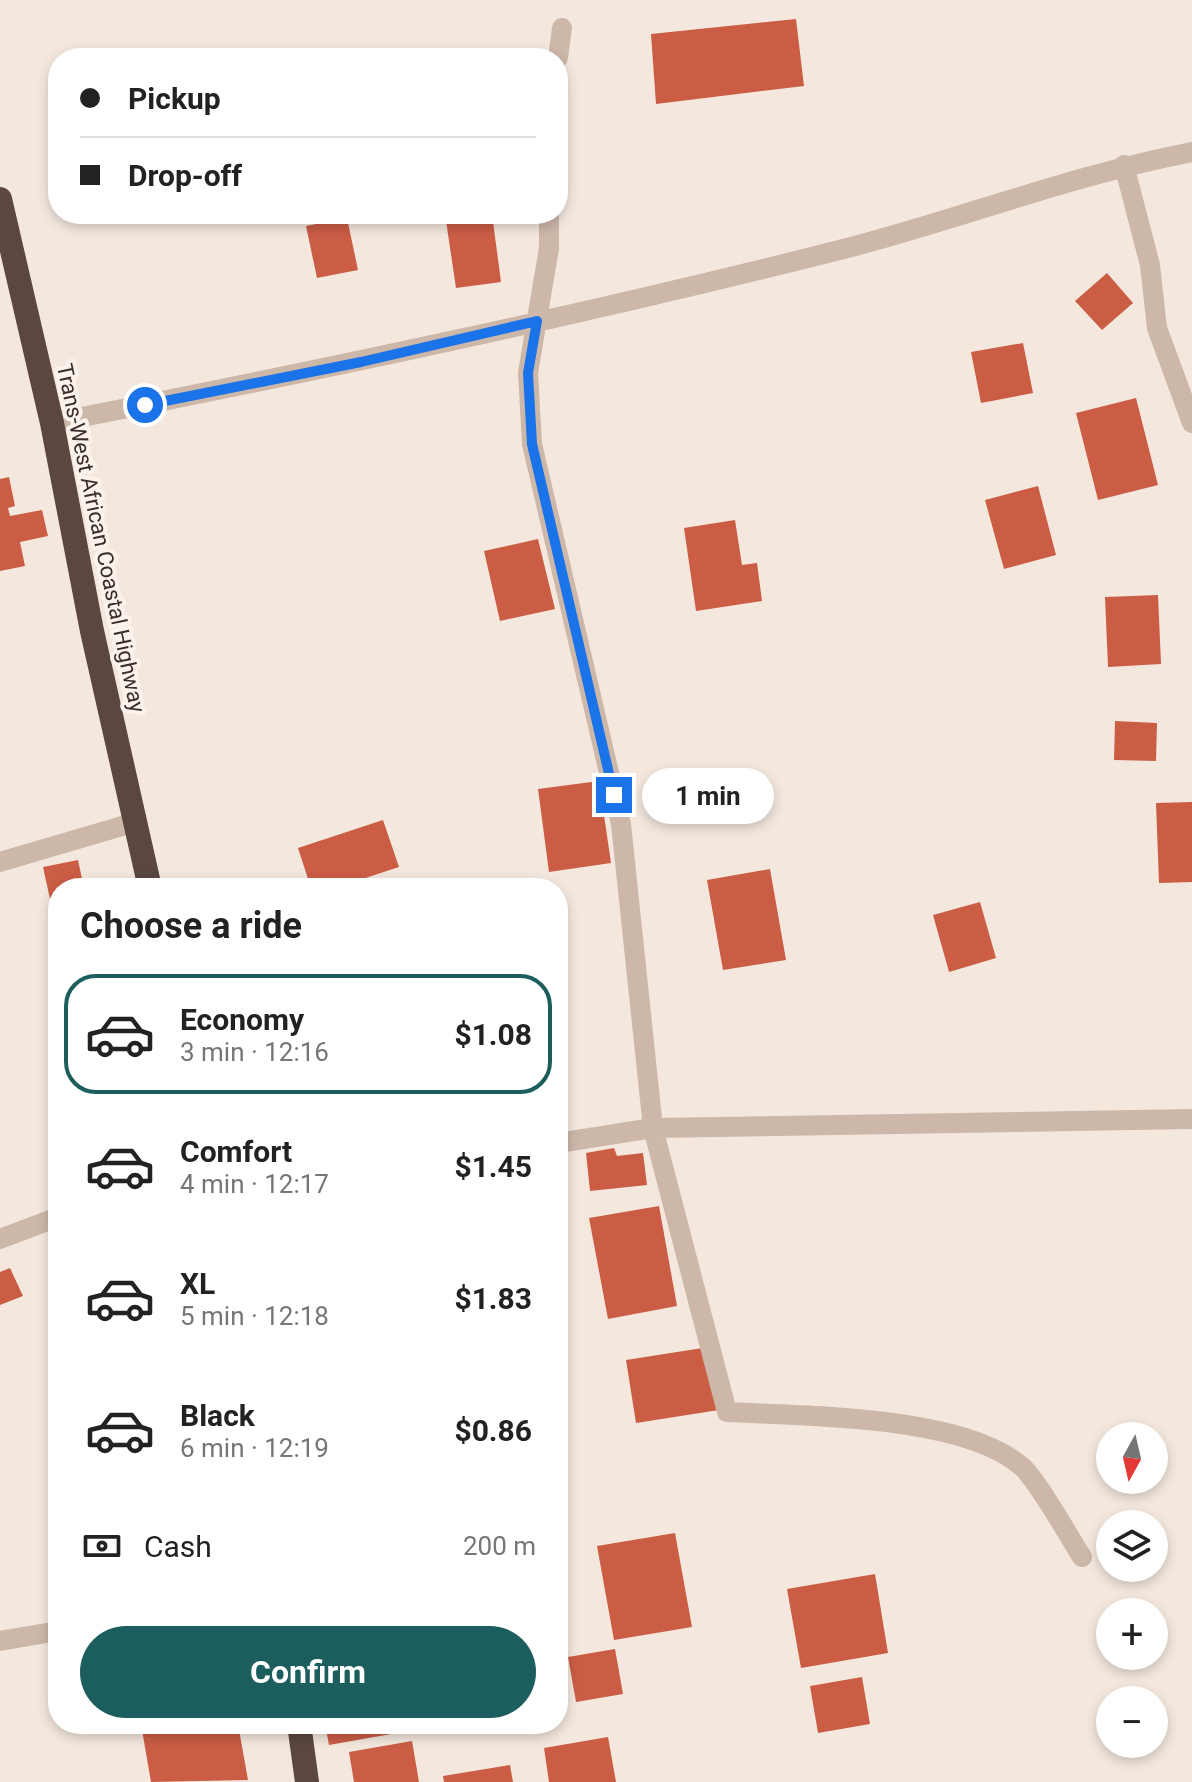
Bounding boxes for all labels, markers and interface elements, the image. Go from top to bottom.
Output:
text: Pickup [128,81,221,116]
text: Drop-off [128,158,242,193]
street label: Trans-West African Coastal Highway [52,361,150,715]
route start [127,387,163,423]
callout: 1 min [642,767,774,823]
route end [596,777,632,813]
text: 1 min [675,781,741,811]
text: Choose a ride [80,905,302,947]
icon: car [84,998,156,1070]
text: Economy [180,1002,304,1037]
text: $1.08 [454,1017,532,1052]
text: 3 min · 12:16 [180,1037,329,1067]
icon: car [84,1130,156,1202]
text: Comfort [180,1134,292,1169]
text: $1.45 [454,1149,532,1184]
text: 4 min · 12:17 [180,1169,329,1199]
icon: car [84,1262,156,1334]
text: XL [180,1266,215,1301]
text: $1.83 [454,1281,532,1316]
text: 5 min · 12:18 [180,1301,329,1331]
icon: car [84,1394,156,1466]
text: Black [180,1398,255,1433]
text: $0.86 [454,1413,532,1448]
north arrow [1096,1422,1168,1494]
map controls [1096,1422,1168,1758]
text: 6 min · 12:19 [180,1433,329,1463]
button: layers [1096,1510,1168,1582]
icon: cash [80,1524,124,1568]
text: Cash [144,1529,212,1564]
text: 200 m [463,1531,536,1561]
button: + [1096,1598,1168,1670]
button: Confirm [80,1626,536,1718]
button: − [1096,1686,1168,1758]

